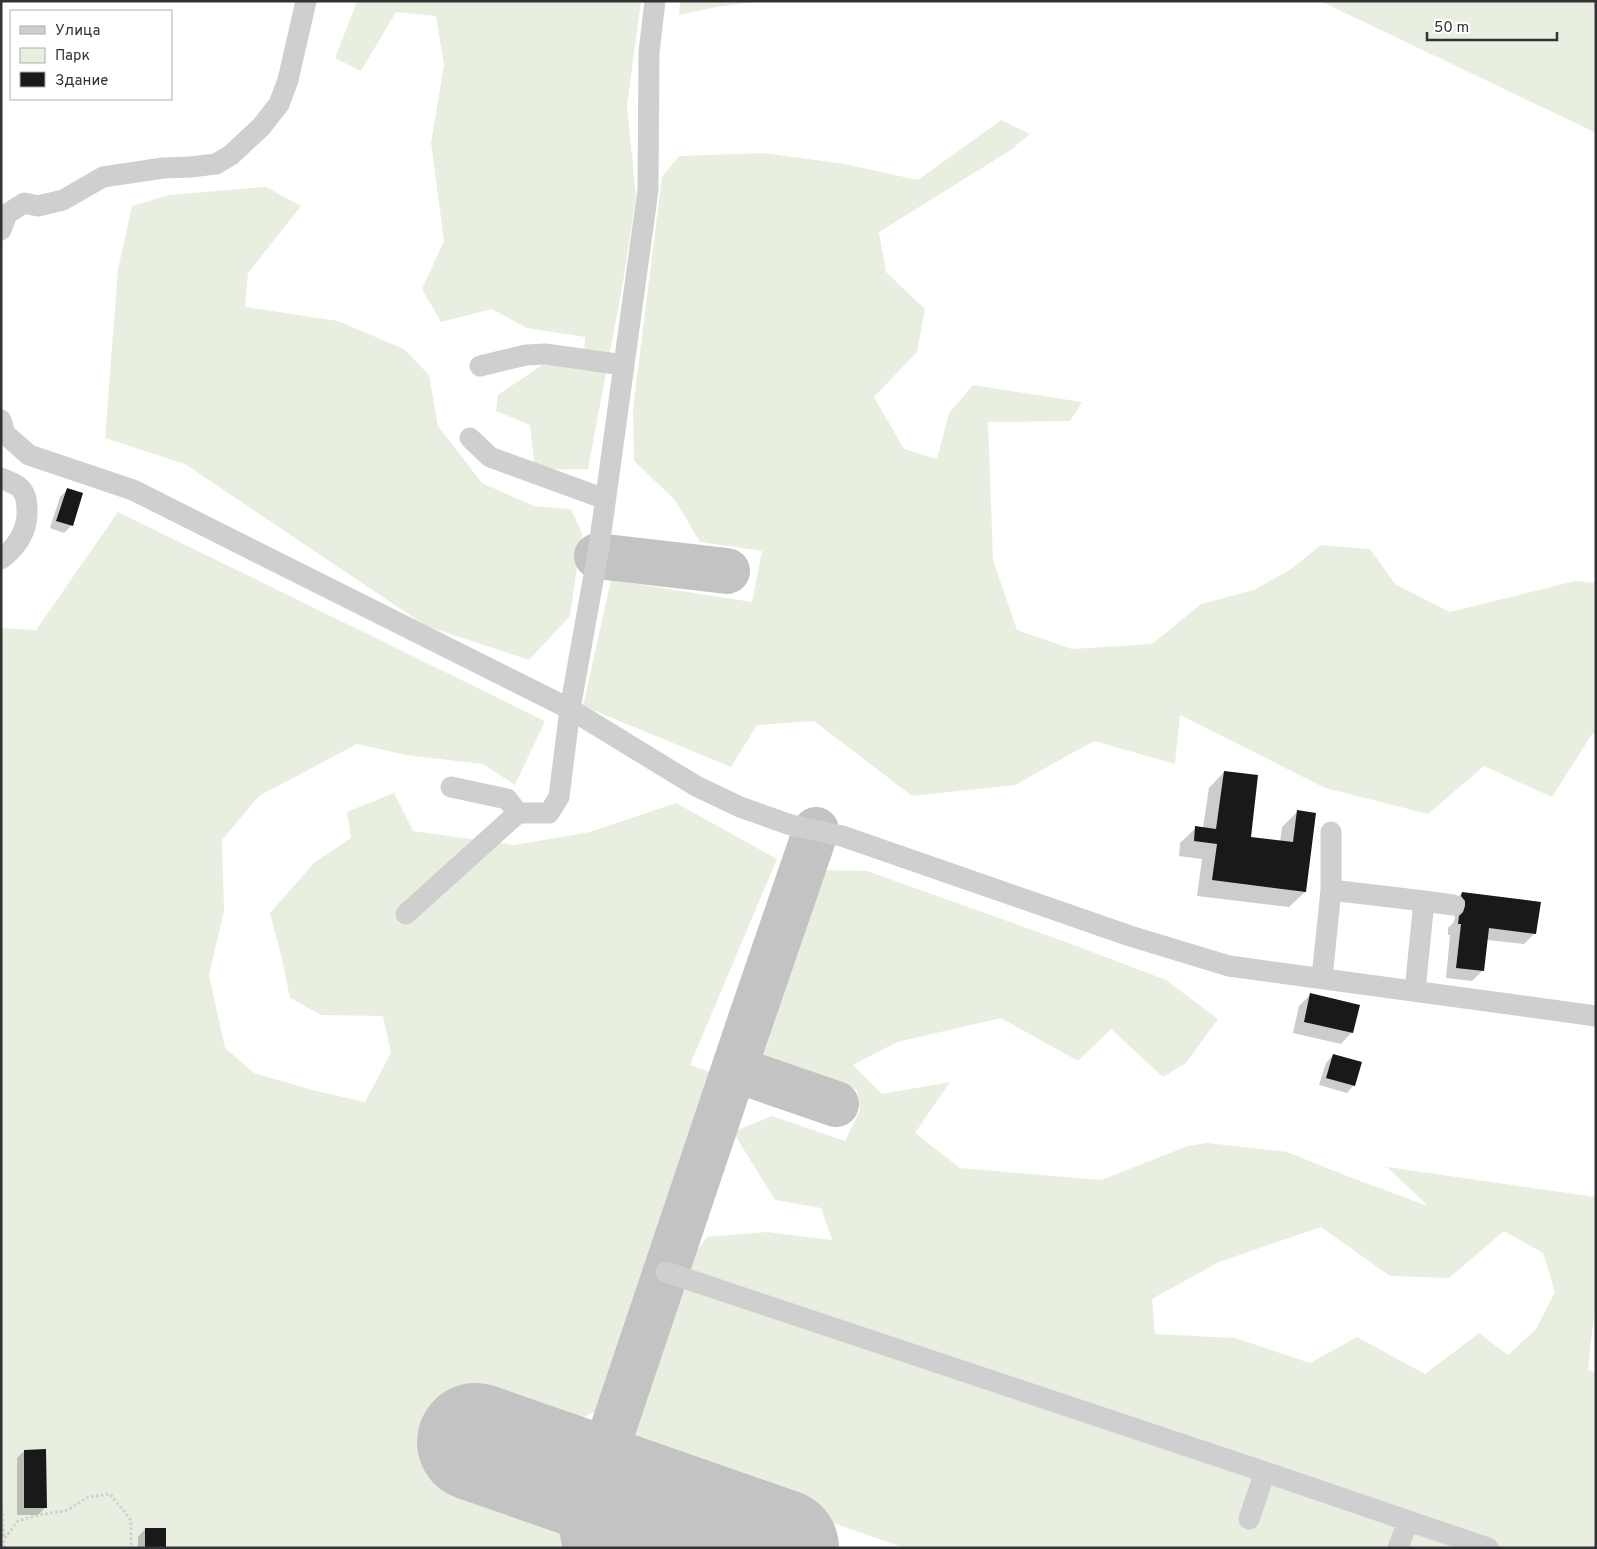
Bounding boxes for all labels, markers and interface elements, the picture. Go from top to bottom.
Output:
legend [10,10,172,100]
scale bar [1427,10,1557,42]
text: 50 m [1434,19,1469,38]
text: Улица [55,22,100,41]
text: Парк [55,47,90,66]
text: Здание [55,72,108,91]

